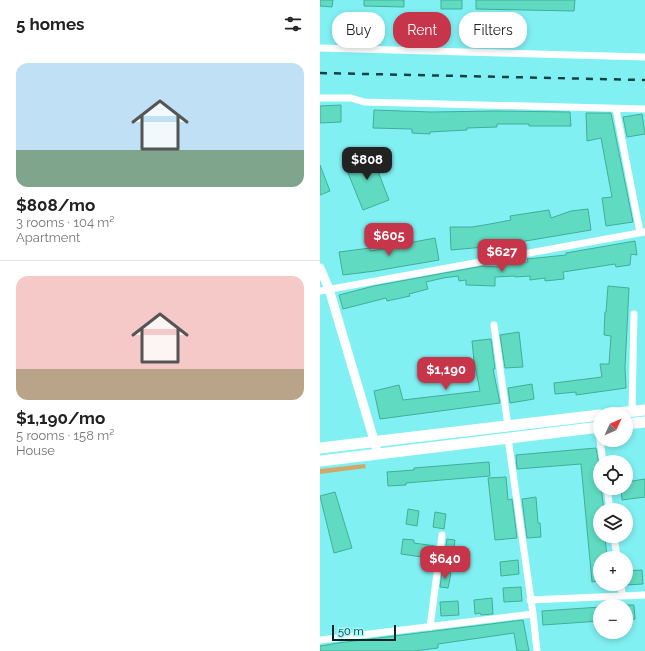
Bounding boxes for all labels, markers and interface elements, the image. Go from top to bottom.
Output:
chip: Buy [332,12,385,48]
chip: Rent [393,12,451,48]
chip: Filters [459,12,527,48]
icon: filters [282,13,304,35]
text: 5 homes [16,14,84,34]
icon: home [124,89,196,161]
pin: $808 [343,147,391,181]
text: $808 [351,152,383,167]
text: $808/mo [16,195,95,215]
text: 3 rooms · 104 m² [16,215,114,230]
pin: $605 [365,223,413,257]
text: $605 [373,228,405,243]
text: Apartment [16,230,80,245]
pin: $627 [478,239,526,273]
text: $627 [487,244,517,259]
icon: home [124,302,196,374]
pin: $1,190 [413,357,479,391]
text: $1,190 [426,362,466,377]
north arrow [593,407,633,447]
map controls [593,407,633,639]
text: $1,190/mo [16,408,105,428]
text: 5 rooms · 158 m² [16,428,114,443]
text: House [16,443,55,458]
button: locate [593,455,633,495]
button: layers [593,503,633,543]
pin: $640 [421,546,469,580]
text: $640 [429,551,461,566]
button: + [593,551,633,591]
button: − [593,599,633,639]
scale bar [332,623,396,642]
text: 50 m [338,625,364,638]

